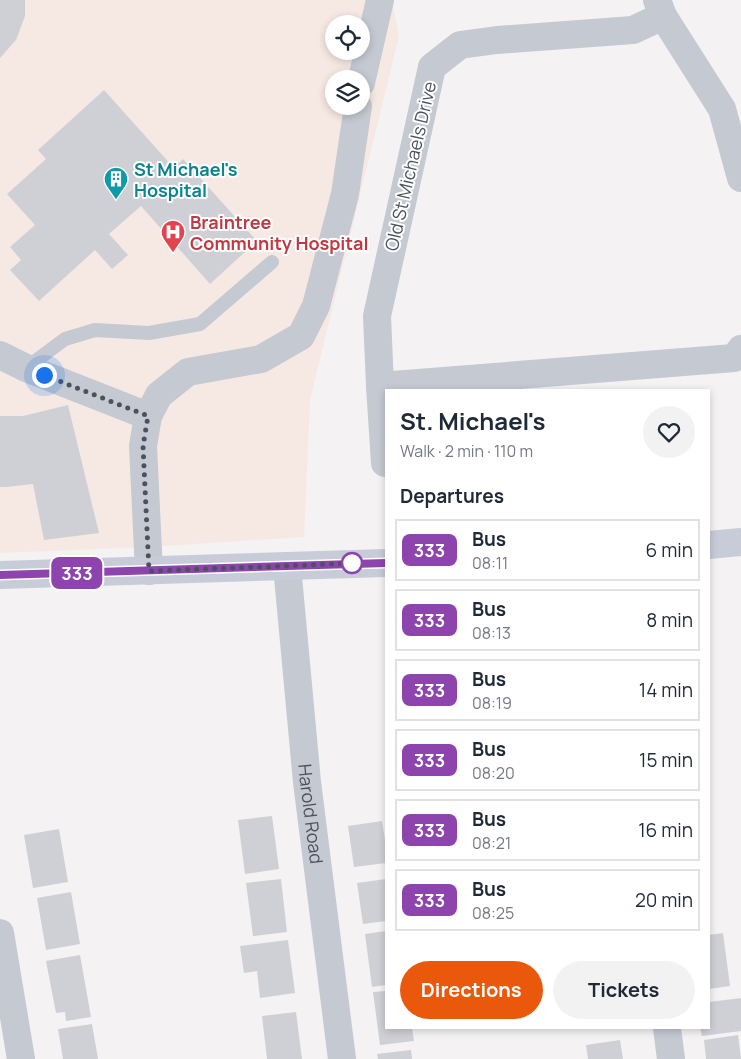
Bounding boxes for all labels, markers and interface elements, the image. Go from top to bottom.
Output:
map controls [325,15,370,115]
button: locate [325,15,370,60]
button: layers [325,70,370,115]
street label: Old St Michaels Drive [379,79,441,253]
place label: St Michael's Hospital [134,157,238,202]
building icon: St Michael's Hospital [103,166,129,200]
place label: Braintree Community Hospital [190,210,369,255]
hospital icon: Braintree Community Hospital [160,219,186,253]
your location [32,363,57,388]
text: St. Michael's [400,404,545,437]
button: heart [643,406,695,458]
text: Walk · 2 min · 110 m [400,440,533,462]
text: Departures [400,483,504,509]
text: Bus [472,526,506,552]
text: 6 min [646,537,693,563]
text: 333 [414,538,445,562]
unlabelled marker [341,552,363,574]
text: 08:11 [472,552,508,574]
line badge: 333 [48,557,106,589]
text: 333 [61,561,93,585]
text: Bus [472,596,506,622]
text: 8 min [646,607,693,633]
text: 333 [414,608,445,632]
text: 08:13 [472,622,511,644]
text: Bus [472,666,506,692]
text: 14 min [639,677,693,703]
text: 333 [414,678,445,702]
text: 08:19 [472,692,512,714]
text: Bus [472,736,506,762]
text: 15 min [639,747,693,773]
text: 333 [414,748,445,772]
text: 08:20 [472,762,515,784]
street label: Harold Road [293,763,329,865]
text: Bus [472,806,506,832]
text: 16 min [638,817,693,843]
text: 333 [414,818,445,842]
text: 08:21 [472,832,511,854]
text: Bus [472,876,506,902]
text: 20 min [635,887,693,913]
text: 333 [414,888,445,912]
text: 08:25 [472,902,514,924]
button: Directions [400,961,543,1019]
button: Tickets [553,961,695,1019]

